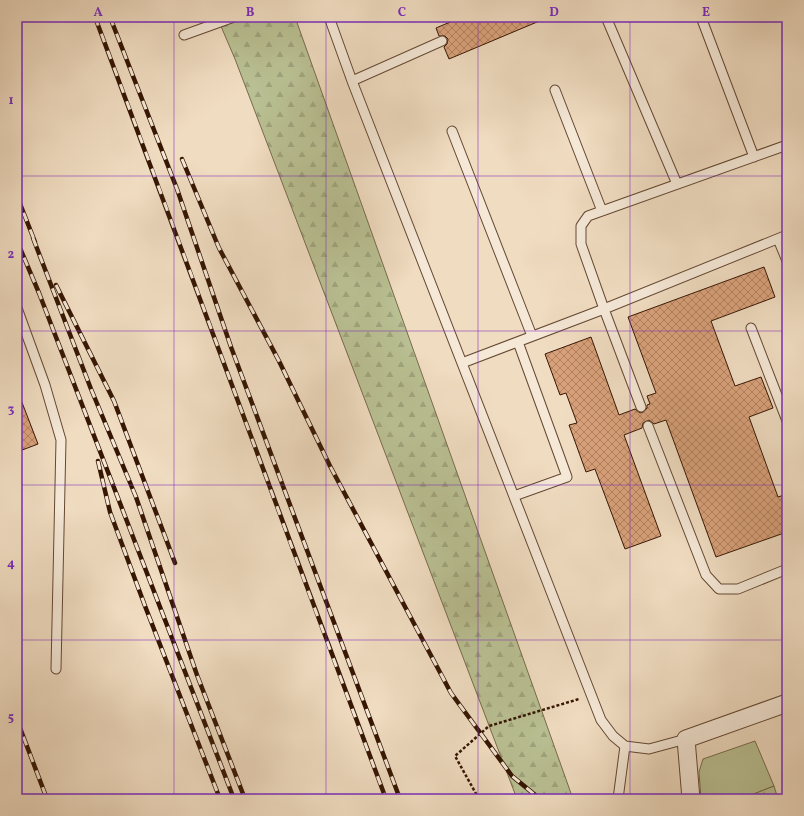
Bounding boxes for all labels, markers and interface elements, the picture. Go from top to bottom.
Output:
text: A [93,4,103,22]
text: B [246,4,255,22]
text: C [398,4,406,22]
text: D [549,4,559,22]
text: E [702,4,710,22]
text: 1 [8,92,14,110]
text: 2 [8,246,15,264]
text: 3 [8,401,15,419]
text: 4 [7,555,15,573]
text: 5 [8,709,14,727]

